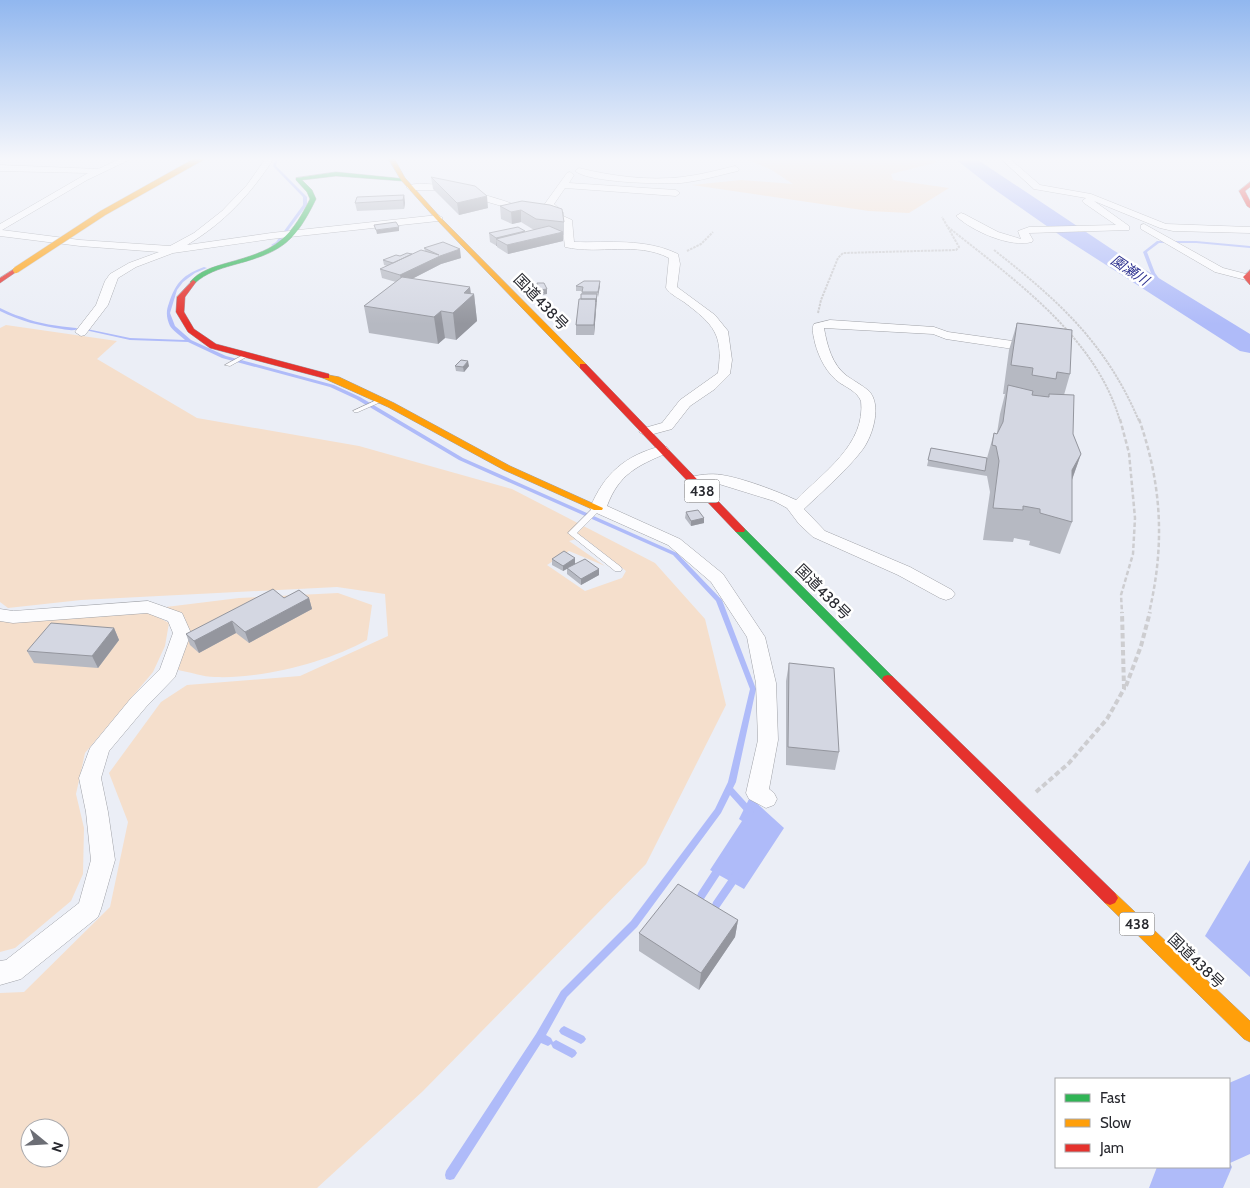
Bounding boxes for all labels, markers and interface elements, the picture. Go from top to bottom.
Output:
water label: 園瀬川 [1108,251,1154,290]
street label: 国道438号 [510,270,572,334]
road number: 438 [684,480,720,502]
street label: 国道438号 [792,561,854,623]
road number: 438 [1120,912,1154,936]
street label: 国道438号 [1164,930,1228,992]
legend [1055,1078,1230,1168]
text: Fast [1100,1089,1125,1107]
text: Slow [1100,1114,1131,1132]
north arrow [20,1118,70,1168]
text: Jam [1099,1139,1124,1157]
text: N [47,1140,67,1155]

